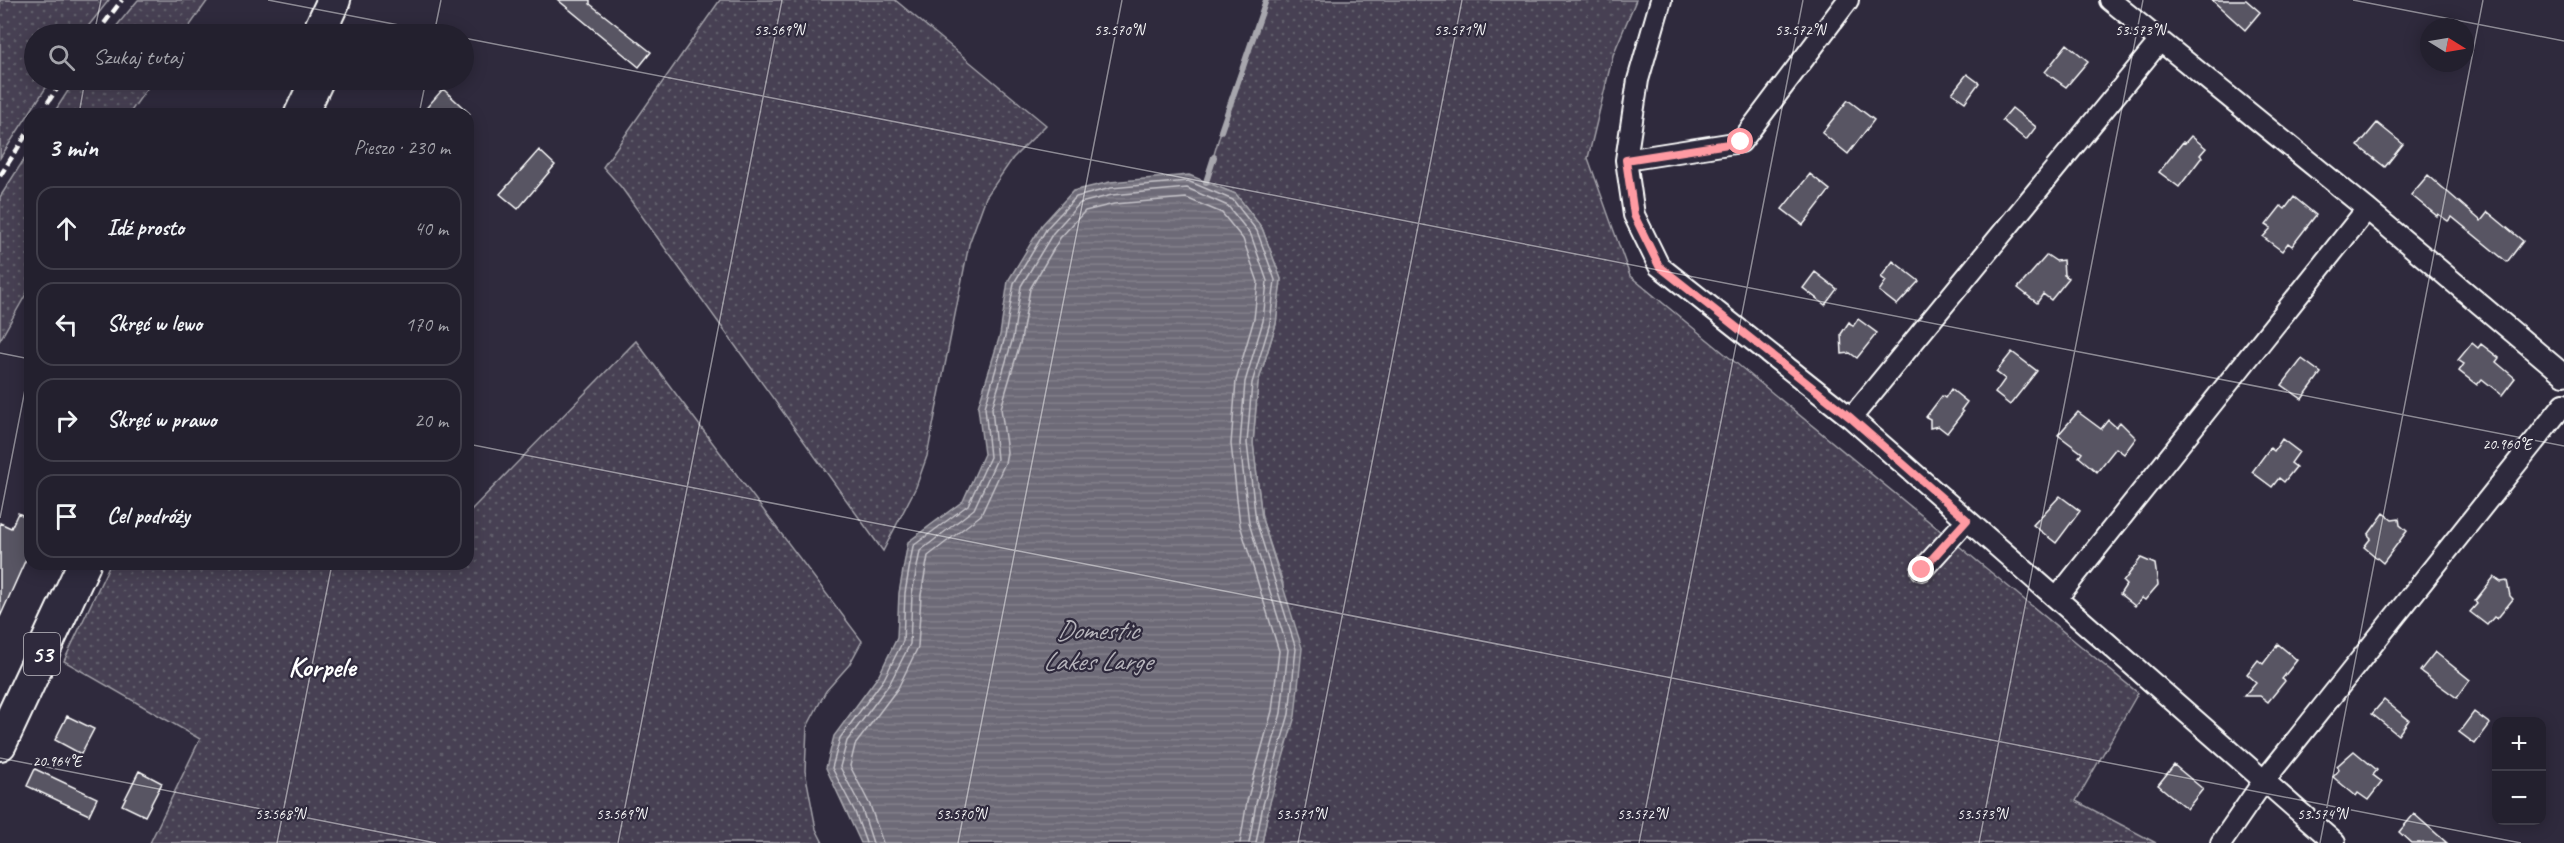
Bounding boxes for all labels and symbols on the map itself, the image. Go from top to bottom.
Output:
north arrow [2420,18,2474,72]
text: 53.569°N [754,21,807,40]
text: 53.570°N [1094,21,1147,40]
text: 53.571°N [1434,21,1487,40]
text: 53.572°N [1775,21,1828,40]
text: 53.573°N [2115,21,2168,40]
route start [1727,128,1753,154]
text: 20.960°E [2483,435,2534,454]
route end [1908,556,1934,582]
water label: Domestic Lakes Large [1043,613,1155,678]
road number: 53 [24,633,60,675]
district label: Korpele [288,649,358,684]
text: 20.964°E [33,752,84,771]
text: 53.568°N [255,805,308,824]
text: 53.569°N [596,805,649,824]
text: 53.570°N [936,805,989,824]
text: 53.571°N [1276,805,1329,824]
text: 53.572°N [1617,805,1670,824]
text: 53.573°N [1957,805,2010,824]
text: 53.574°N [2297,805,2350,824]

